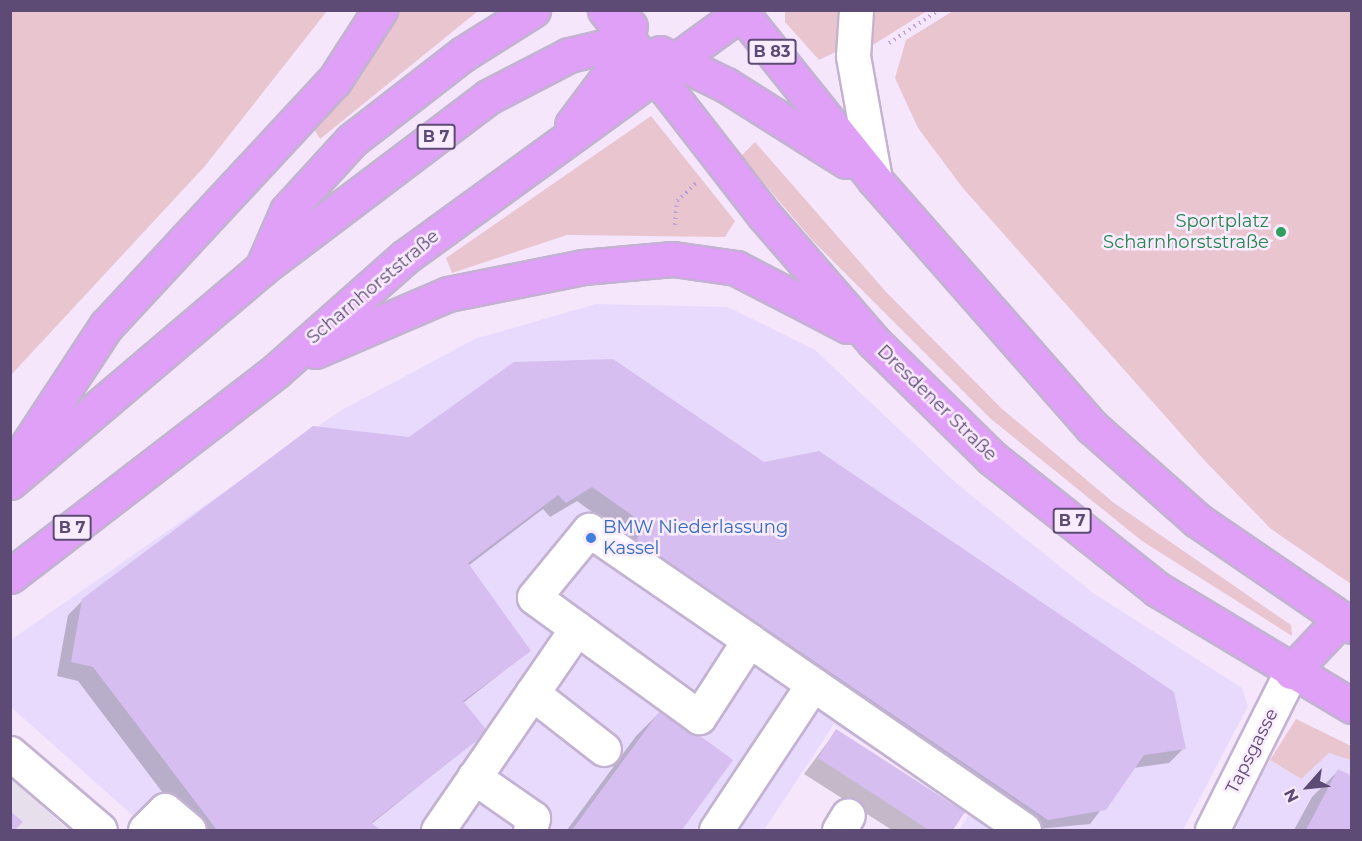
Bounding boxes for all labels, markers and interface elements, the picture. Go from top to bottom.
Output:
road number: B 83 [746,39,798,65]
road number: B 7 [416,124,456,150]
place label: Sportplatz Scharnhorststraße [1103,211,1269,254]
street label: Scharnhorststraße [303,225,443,349]
marker: Sportplatz Scharnhorststraße [1274,225,1288,239]
street label: Dresdener Straße [873,340,1001,466]
road number: B 7 [1052,508,1092,534]
road number: B 7 [52,515,92,541]
place label: BMW Niederlassung Kassel [603,517,788,560]
marker: BMW Niederlassung Kassel [584,531,598,545]
street label: Tapsgasse [1221,705,1283,797]
north arrow [1278,757,1338,817]
text: N [1280,785,1303,805]

